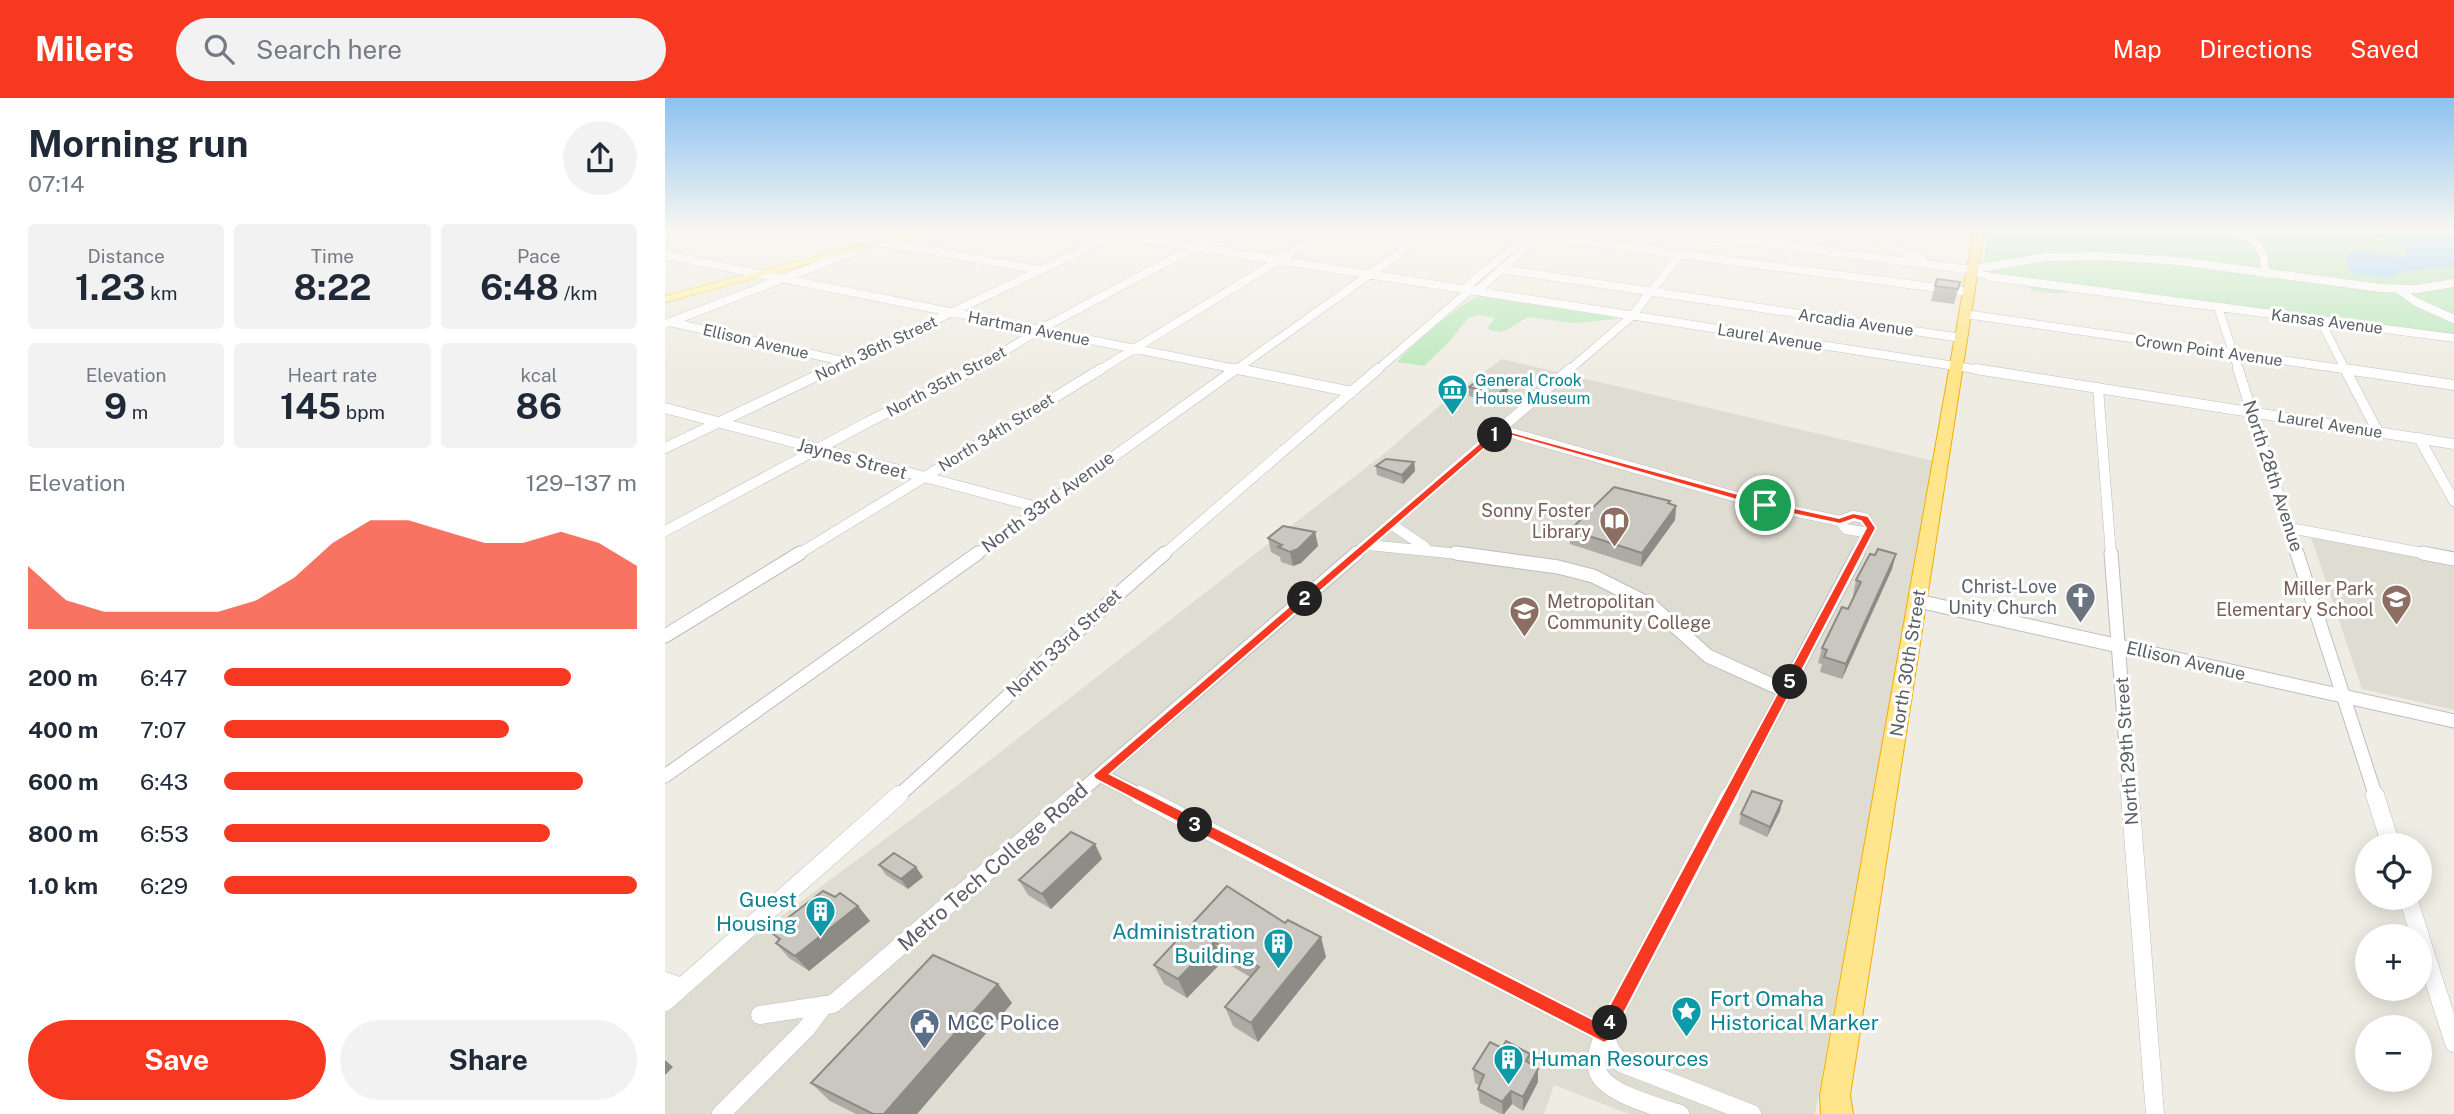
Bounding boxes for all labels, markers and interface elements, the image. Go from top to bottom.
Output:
search box [176,18,666,81]
text: Milers [35,30,134,68]
icon: search [200,30,238,68]
text: Search here [256,34,402,65]
text: Map [2113,35,2162,63]
text: Directions [2200,35,2312,63]
text: Saved [2350,35,2419,63]
text: Morning run [28,121,249,166]
button: share [563,121,637,195]
text: 07:14 [28,170,84,197]
text: Distance [88,245,165,267]
text: Time [311,245,354,267]
text: Pace [517,245,561,267]
text: 1.23 [75,267,146,308]
text: 8:22 [293,267,372,308]
text: 6:48 [480,267,559,308]
text: km [146,282,177,304]
text: /km [559,282,597,304]
street label: Arcadia Avenue [1797,305,1915,340]
street label: Kansas Avenue [2270,305,2384,338]
street label: Hartman Avenue [966,307,1092,350]
street label: North 36th Street [812,312,940,385]
street label: Ellison Avenue [701,320,811,363]
street label: Laurel Avenue [1716,320,1824,355]
street label: Crown Point Avenue [2134,331,2284,370]
street label: North 35th Street [883,342,1009,421]
text: Elevation [86,364,166,386]
text: Heart rate [288,364,377,386]
text: kcal [520,364,557,386]
place label: General Crook House Museum [1475,371,1590,408]
museum icon: General Crook House Museum [1435,372,1469,416]
text: 9 [104,386,127,427]
text: 145 [280,386,341,427]
text: 86 [516,386,562,427]
street label: North 34th Street [935,389,1058,476]
street label: North 28th Avenue [2239,397,2308,554]
text: m [127,401,148,423]
text: bpm [341,401,385,423]
street label: Laurel Avenue [2276,407,2384,442]
pin: 1 [1477,418,1513,452]
text: 1 [1490,423,1499,445]
street label: Jaynes Street [795,434,909,483]
street label: North 33rd Avenue [977,447,1118,557]
text: Elevation [28,469,126,496]
text: 129–137 m [526,469,637,496]
pin [1735,475,1795,535]
icon: arrive [1746,486,1784,524]
place label: Sonny Foster Library [1481,500,1591,542]
library icon: Sonny Foster Library [1597,504,1631,548]
place label: Christ-Love Unity Church [1948,576,2057,618]
place label: Miller Park Elementary School [2216,578,2374,620]
church icon: Christ-Love Unity Church [2063,580,2097,624]
pin: 2 [1287,582,1323,616]
school or university icon: Miller Park Elementary School [2380,582,2414,626]
street label: North 33rd Street [1002,584,1125,701]
text: 2 [1298,587,1311,609]
street label: North 30th Street [1886,588,1930,738]
place label: Metropolitan Community College [1547,591,1711,633]
school or university icon: Metropolitan Community College [1507,595,1541,639]
street label: Ellison Avenue [2124,637,2248,684]
text: 200 m [28,664,98,691]
text: 6:47 [140,664,188,691]
pin: 5 [1773,664,1807,700]
text: 5 [1783,670,1796,692]
street label: North 29th Street [2111,676,2142,826]
text: 400 m [28,716,98,743]
text: 7:07 [140,716,186,743]
text: 600 m [28,768,98,795]
text: 6:43 [140,768,188,795]
street label: Metro Tech College Road [893,777,1093,956]
pin: 3 [1177,808,1213,842]
text: 3 [1188,813,1201,835]
text: 800 m [28,820,99,847]
text: 6:53 [140,820,189,847]
map controls [2355,833,2432,1092]
button: locate [2355,833,2432,910]
text: 1.0 km [28,872,98,899]
text: 6:29 [140,872,188,899]
place label: Guest Housing [716,887,797,936]
building icon: Guest Housing [803,895,837,939]
place label: Administration Building [1112,919,1255,968]
button: + [2355,924,2432,1001]
building icon: Administration Building [1261,927,1295,971]
place label: Fort Omaha Historical Marker [1710,986,1879,1035]
place icon: Fort Omaha Historical Marker [1670,994,1704,1038]
public building icon: MCC Police [907,1006,941,1050]
pin: 4 [1593,1006,1627,1040]
place label: MCC Police [947,1010,1059,1035]
text: 4 [1603,1011,1616,1033]
button: − [2355,1015,2432,1092]
button: Save [28,1020,326,1100]
button: Share [340,1020,637,1100]
building icon: Human Resources [1491,1042,1525,1086]
place label: Human Resources [1531,1046,1709,1071]

